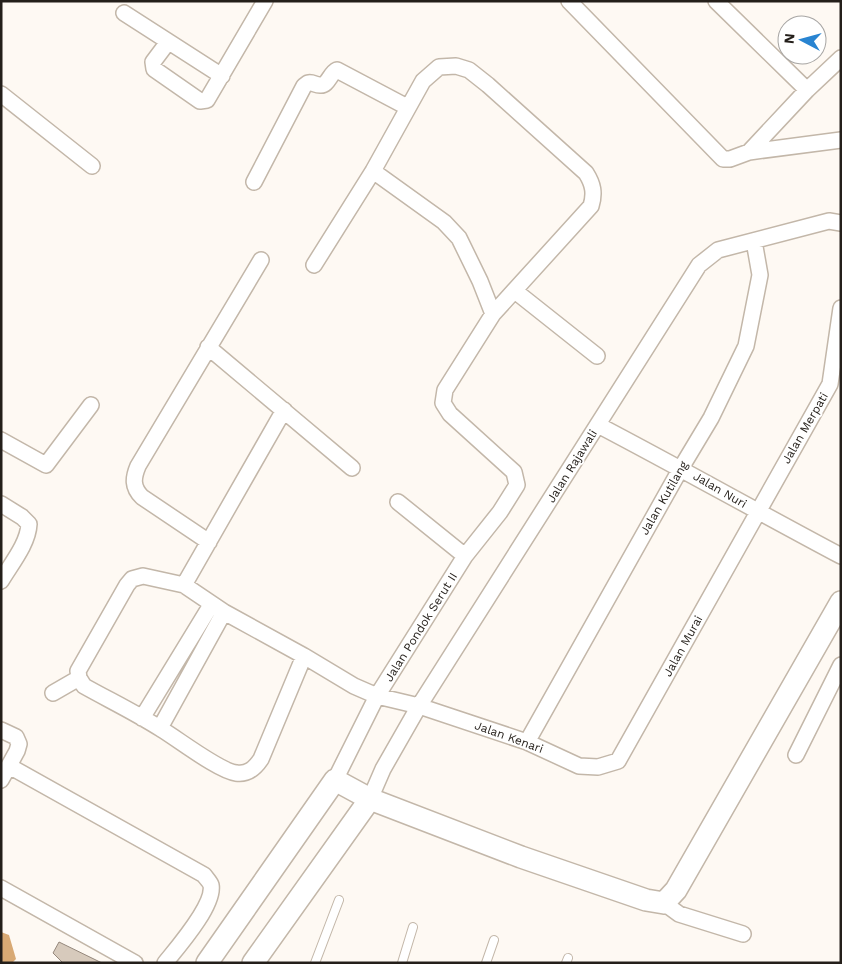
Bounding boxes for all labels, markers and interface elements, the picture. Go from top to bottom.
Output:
north arrow [777,15,827,65]
text: N [781,33,798,45]
street label: Jalan Merpati [779,390,831,466]
street label: Jalan Rajawali [544,427,600,505]
street label: Jalan Kutilang [637,458,691,537]
street label: Jalan Nuri [691,469,749,511]
street label: Jalan Pondok Serut II [382,570,460,684]
street label: Jalan Murai [660,613,706,679]
street label: Jalan Kenari [473,718,545,756]

